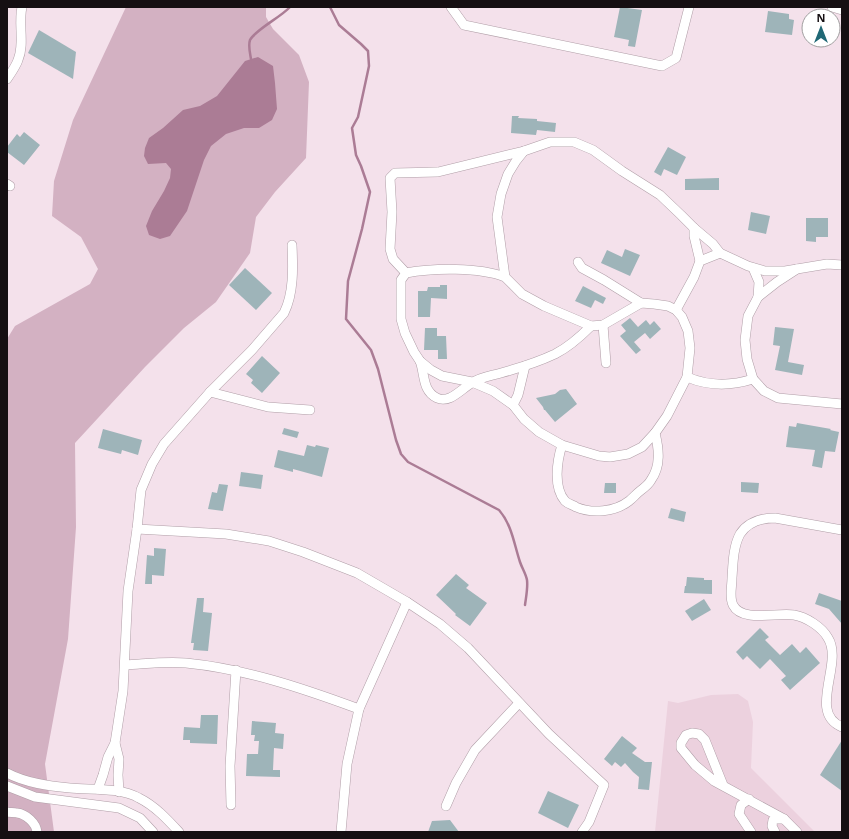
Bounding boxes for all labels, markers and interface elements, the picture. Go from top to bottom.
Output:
north arrow [801,8,841,48]
text: N [817,10,825,25]

